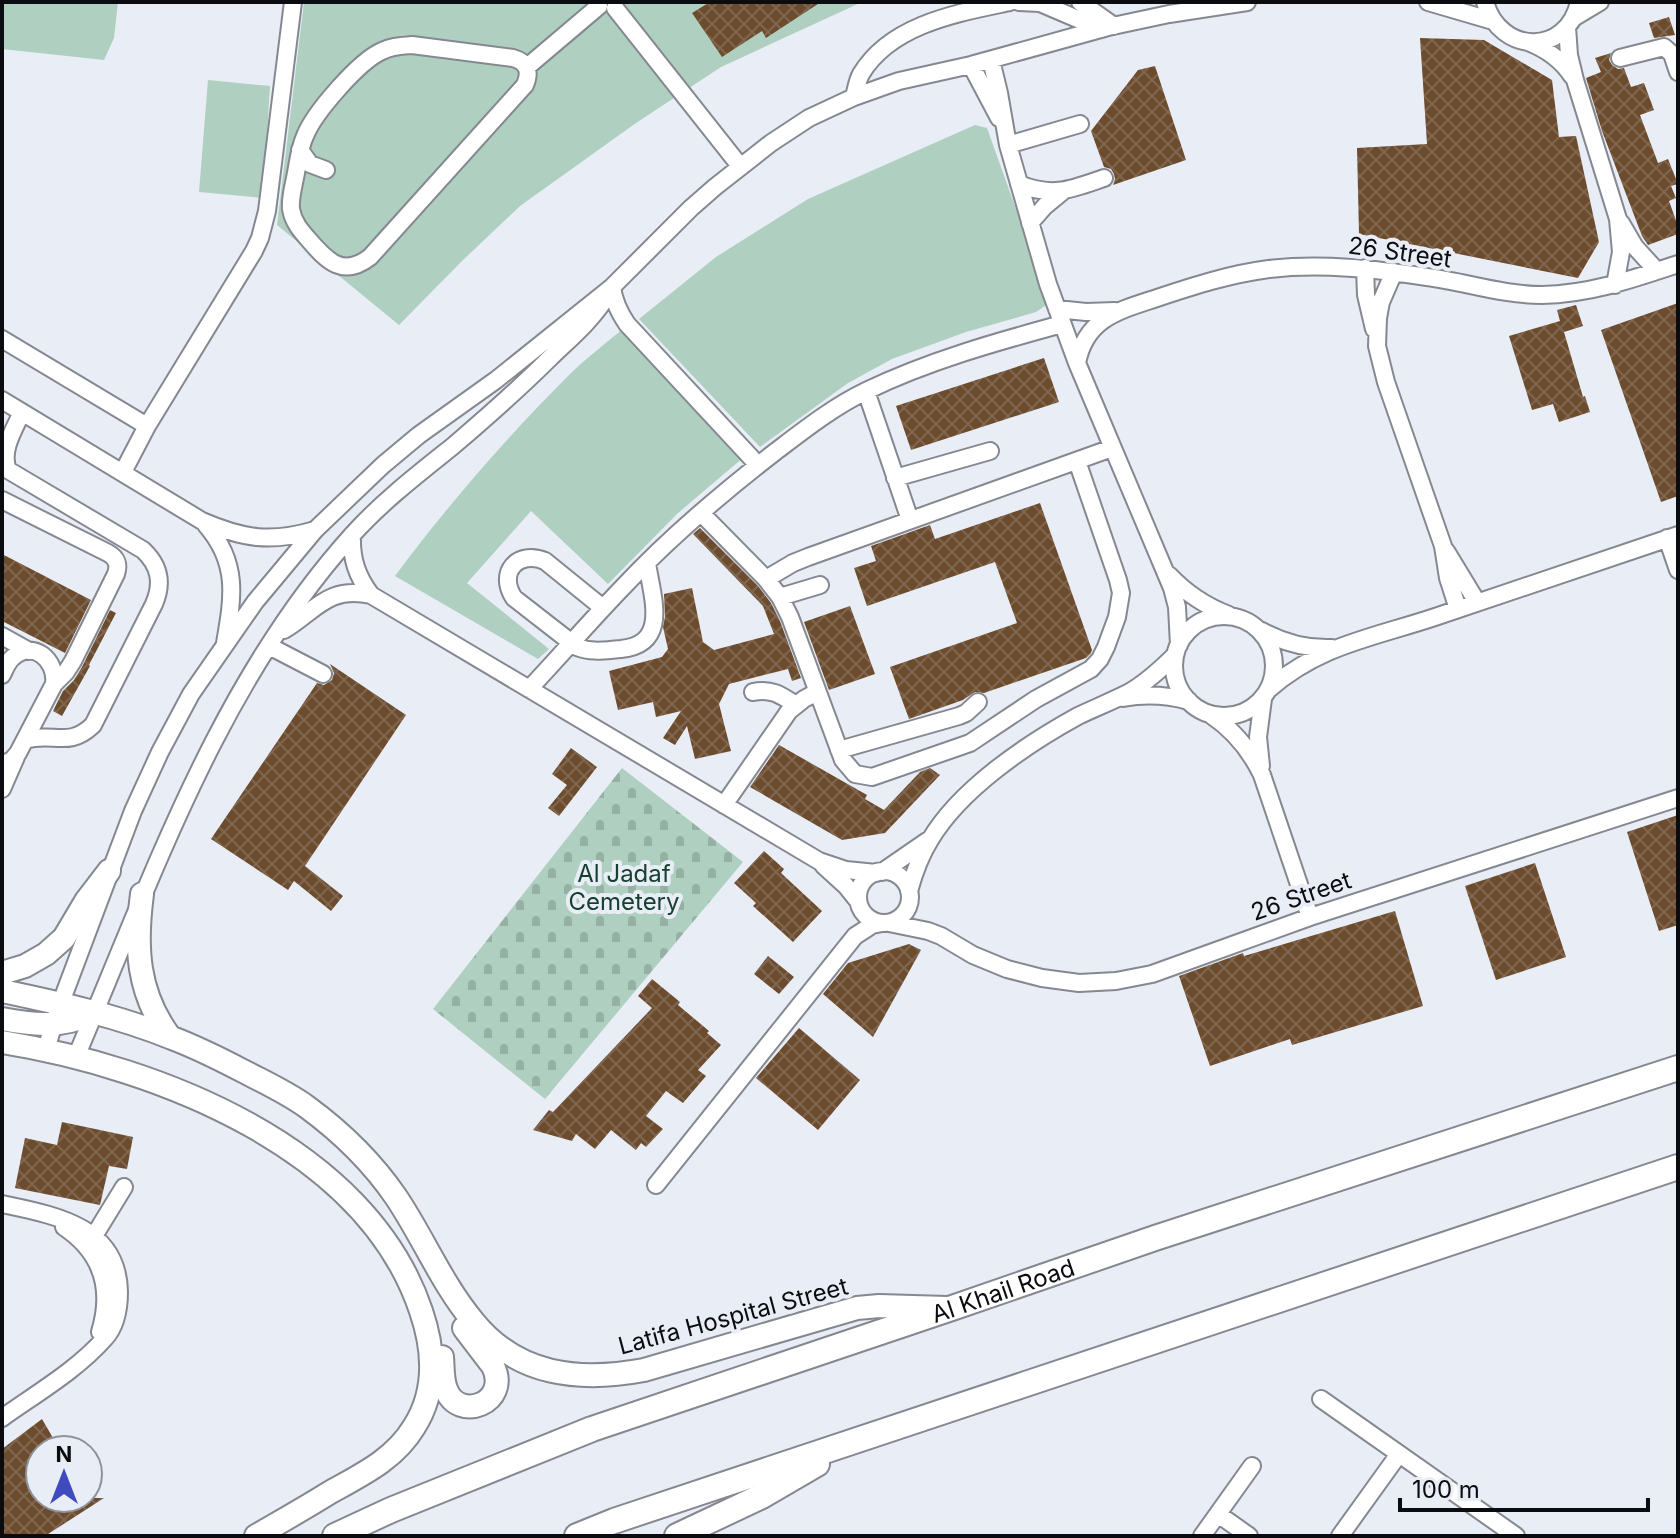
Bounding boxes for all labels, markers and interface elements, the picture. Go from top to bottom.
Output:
street label: 26 Street [1346,230,1454,274]
park label: Al Jadaf Cemetery [568,859,680,916]
street label: 26 Street [1247,865,1355,927]
street label: Al Khail Road [928,1252,1078,1328]
street label: Latifa Hospital Street [615,1271,851,1361]
north arrow [24,1434,104,1514]
text: N [56,1441,72,1467]
scale bar [1400,1462,1648,1512]
text: 100 m [1412,1475,1480,1504]

